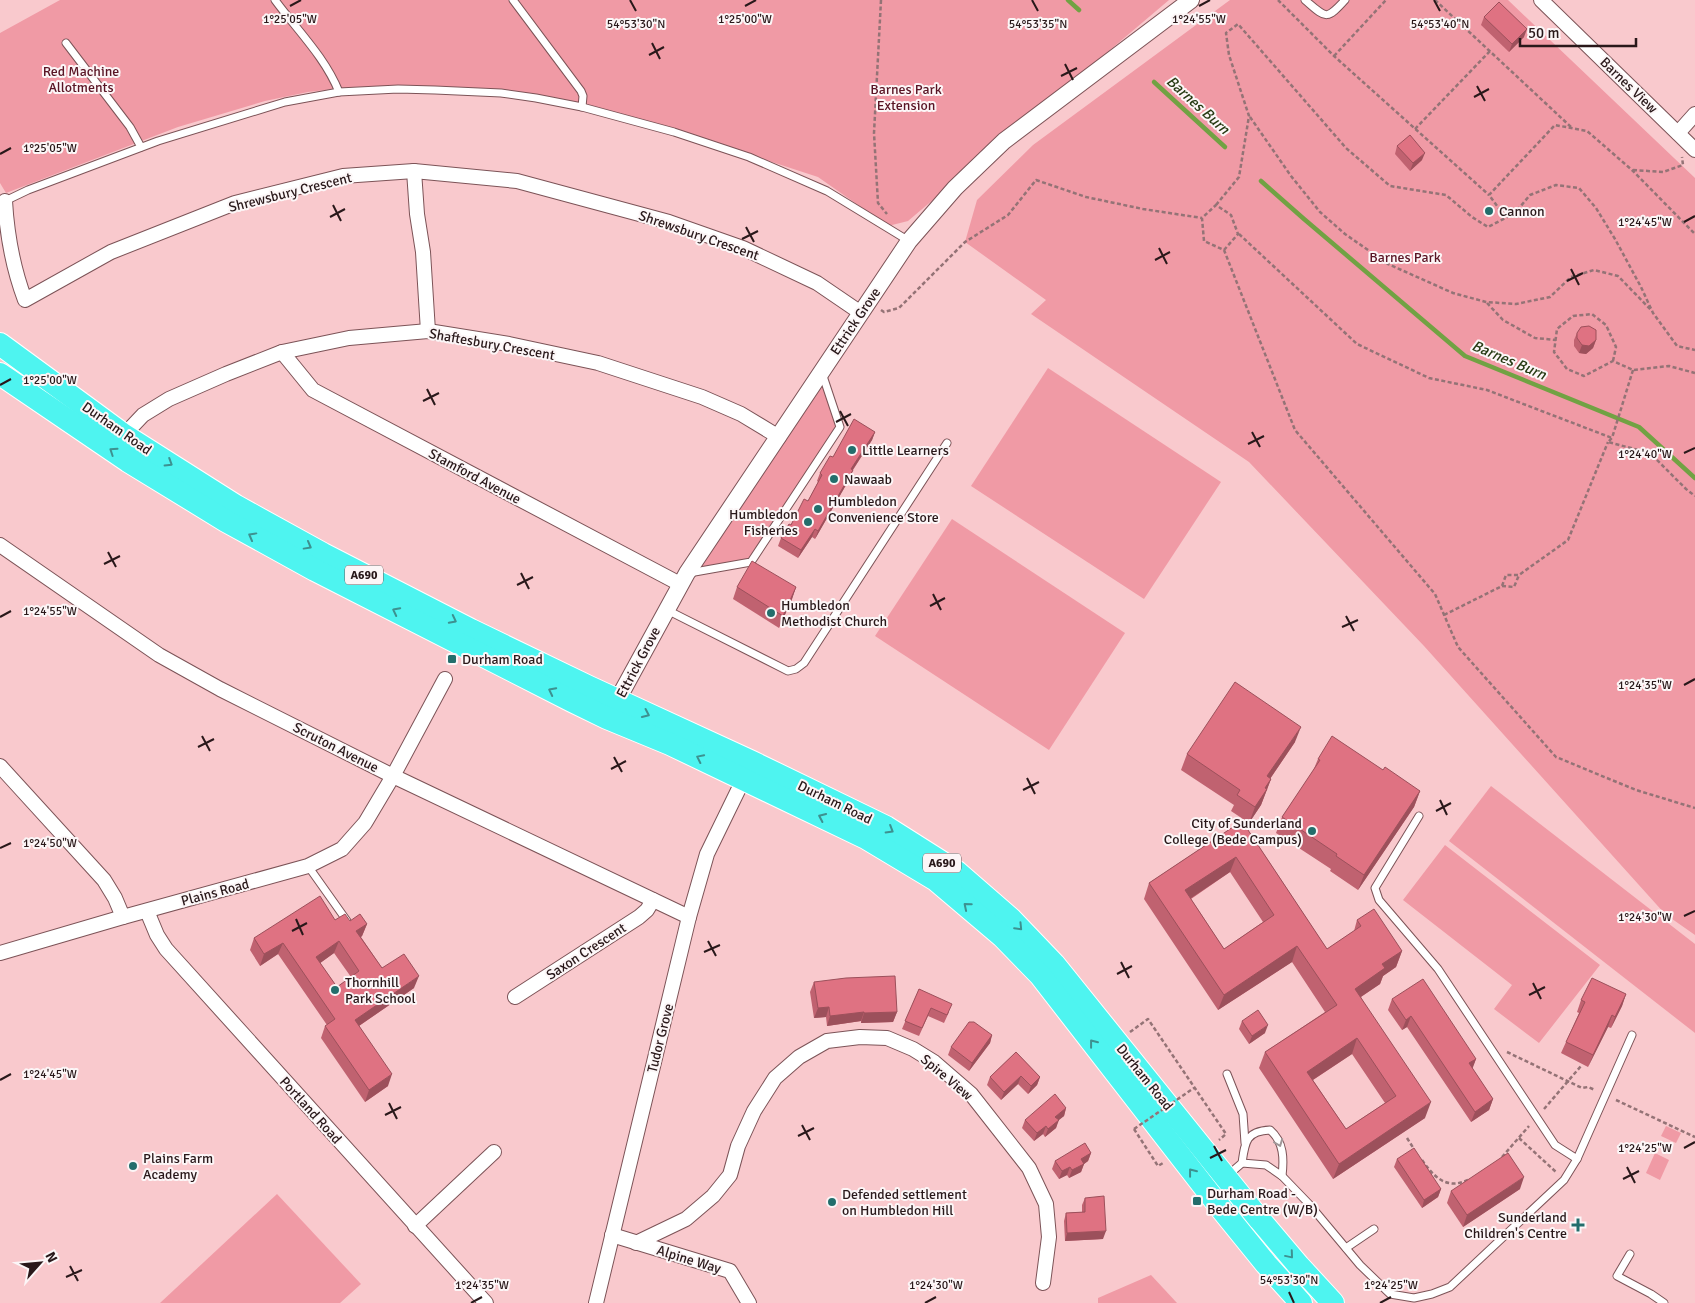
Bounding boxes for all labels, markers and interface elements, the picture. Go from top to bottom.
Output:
text: 1°25'05"W [263,12,317,27]
text: 1°25'00"W [718,12,772,27]
text: 1°24'55"W [1172,12,1226,27]
scale bar [1520,15,1636,47]
text: 54°53'30"N [607,17,665,32]
text: 54°53'35"N [1009,17,1067,32]
text: 54°53'40"N [1411,17,1469,32]
text: 50 m [1528,24,1559,42]
street label: Barnes View [1596,54,1661,117]
park label: Red Machine Allotments [43,63,119,96]
water label: Barnes Burn [1163,72,1234,139]
park label: Barnes Park Extension [870,81,942,114]
text: 1°25'05"W [23,141,77,156]
street label: Shrewsbury Crescent [227,169,353,216]
place label: Cannon [1499,203,1545,220]
marker: Cannon [1483,205,1495,217]
street label: Shrewsbury Crescent [636,207,761,264]
text: 1°24'45"W [1618,215,1672,230]
park label: Barnes Park [1369,249,1441,266]
street label: Ettrick Grove [827,284,884,358]
street label: Shaftesbury Crescent [428,325,556,364]
water label: Barnes Burn [1469,336,1550,384]
text: 1°25'00"W [23,373,77,388]
street label: Durham Road [79,398,155,459]
place label: Little Learners [862,442,949,459]
marker: Little Learners [846,444,858,456]
street label: Stamford Avenue [426,445,524,508]
text: 1°24'40"W [1618,447,1672,462]
one-way arrow [110,448,119,457]
one-way arrow [163,457,172,467]
place label: Nawaab [844,471,892,488]
marker: Nawaab [828,473,840,485]
place label: Humbledon Convenience Store [828,493,939,526]
marker: Humbledon Convenience Store [812,503,824,515]
place label: Humbledon Fisheries [729,506,798,539]
marker: Humbledon Fisheries [802,516,814,528]
one-way arrow [248,532,257,542]
one-way arrow [303,540,312,550]
road number: A690 [345,566,383,584]
place label: Humbledon Methodist Church [781,597,887,630]
text: 1°24'55"W [23,604,77,619]
one-way arrow [392,607,401,617]
marker: Humbledon Methodist Church [765,607,777,619]
one-way arrow [448,614,457,624]
street label: Ettrick Grove [613,624,664,701]
place label: Durham Road [462,651,543,668]
marker: Durham Road [446,653,458,665]
text: 1°24'35"W [1618,678,1672,693]
one-way arrow [548,687,557,697]
one-way arrow [641,708,650,718]
street label: Scruton Avenue [290,719,381,776]
one-way arrow [696,755,705,765]
street label: Durham Road [795,777,875,828]
one-way arrow [818,813,827,823]
place label: City of Sunderland College (Bede Campus) [1164,815,1302,848]
one-way arrow [884,823,893,833]
marker: City of Sunderland College (Bede Campus) [1306,825,1318,837]
text: 1°24'50"W [23,836,77,851]
road number: A690 [923,854,961,872]
street label: Plains Road [179,875,251,910]
one-way arrow [963,902,972,911]
text: 1°24'30"W [1618,910,1672,925]
street label: Saxon Crescent [543,919,629,983]
one-way arrow [1013,922,1022,931]
place label: Thornhill Park School [345,974,416,1007]
marker: Thornhill Park School [329,984,341,996]
street label: Tudor Grove [644,1002,677,1074]
one-way arrow [1089,1039,1098,1048]
street label: Durham Road [1113,1041,1177,1114]
street label: Spire View [917,1051,976,1104]
text: 1°24'45"W [23,1067,77,1082]
street label: Portland Road [276,1073,345,1147]
one-way arrow [1273,1138,1283,1147]
text: 1°24'25"W [1618,1141,1672,1156]
place label: Plains Farm Academy [143,1150,213,1183]
marker: Plains Farm Academy [127,1160,139,1172]
one-way arrow [1188,1168,1197,1177]
place label: Durham Road - Bede Centre (W/B) [1207,1185,1318,1218]
place label: Defended settlement on Humbledon Hill [842,1186,967,1219]
marker: Durham Road - Bede Centre (W/B) [1191,1195,1203,1207]
marker: Defended settlement on Humbledon Hill [826,1196,838,1208]
place label: Sunderland Children's Centre [1464,1209,1567,1242]
marker: Sunderland Children's Centre [1571,1218,1585,1232]
north arrow [15,1238,65,1288]
street label: Alpine Way [655,1242,723,1277]
text: N [41,1249,61,1266]
one-way arrow [1284,1249,1292,1258]
text: 54°53'30"N [1260,1273,1318,1288]
text: 1°24'35"W [455,1278,509,1293]
text: 1°24'30"W [909,1278,963,1293]
text: 1°24'25"W [1364,1278,1418,1293]

